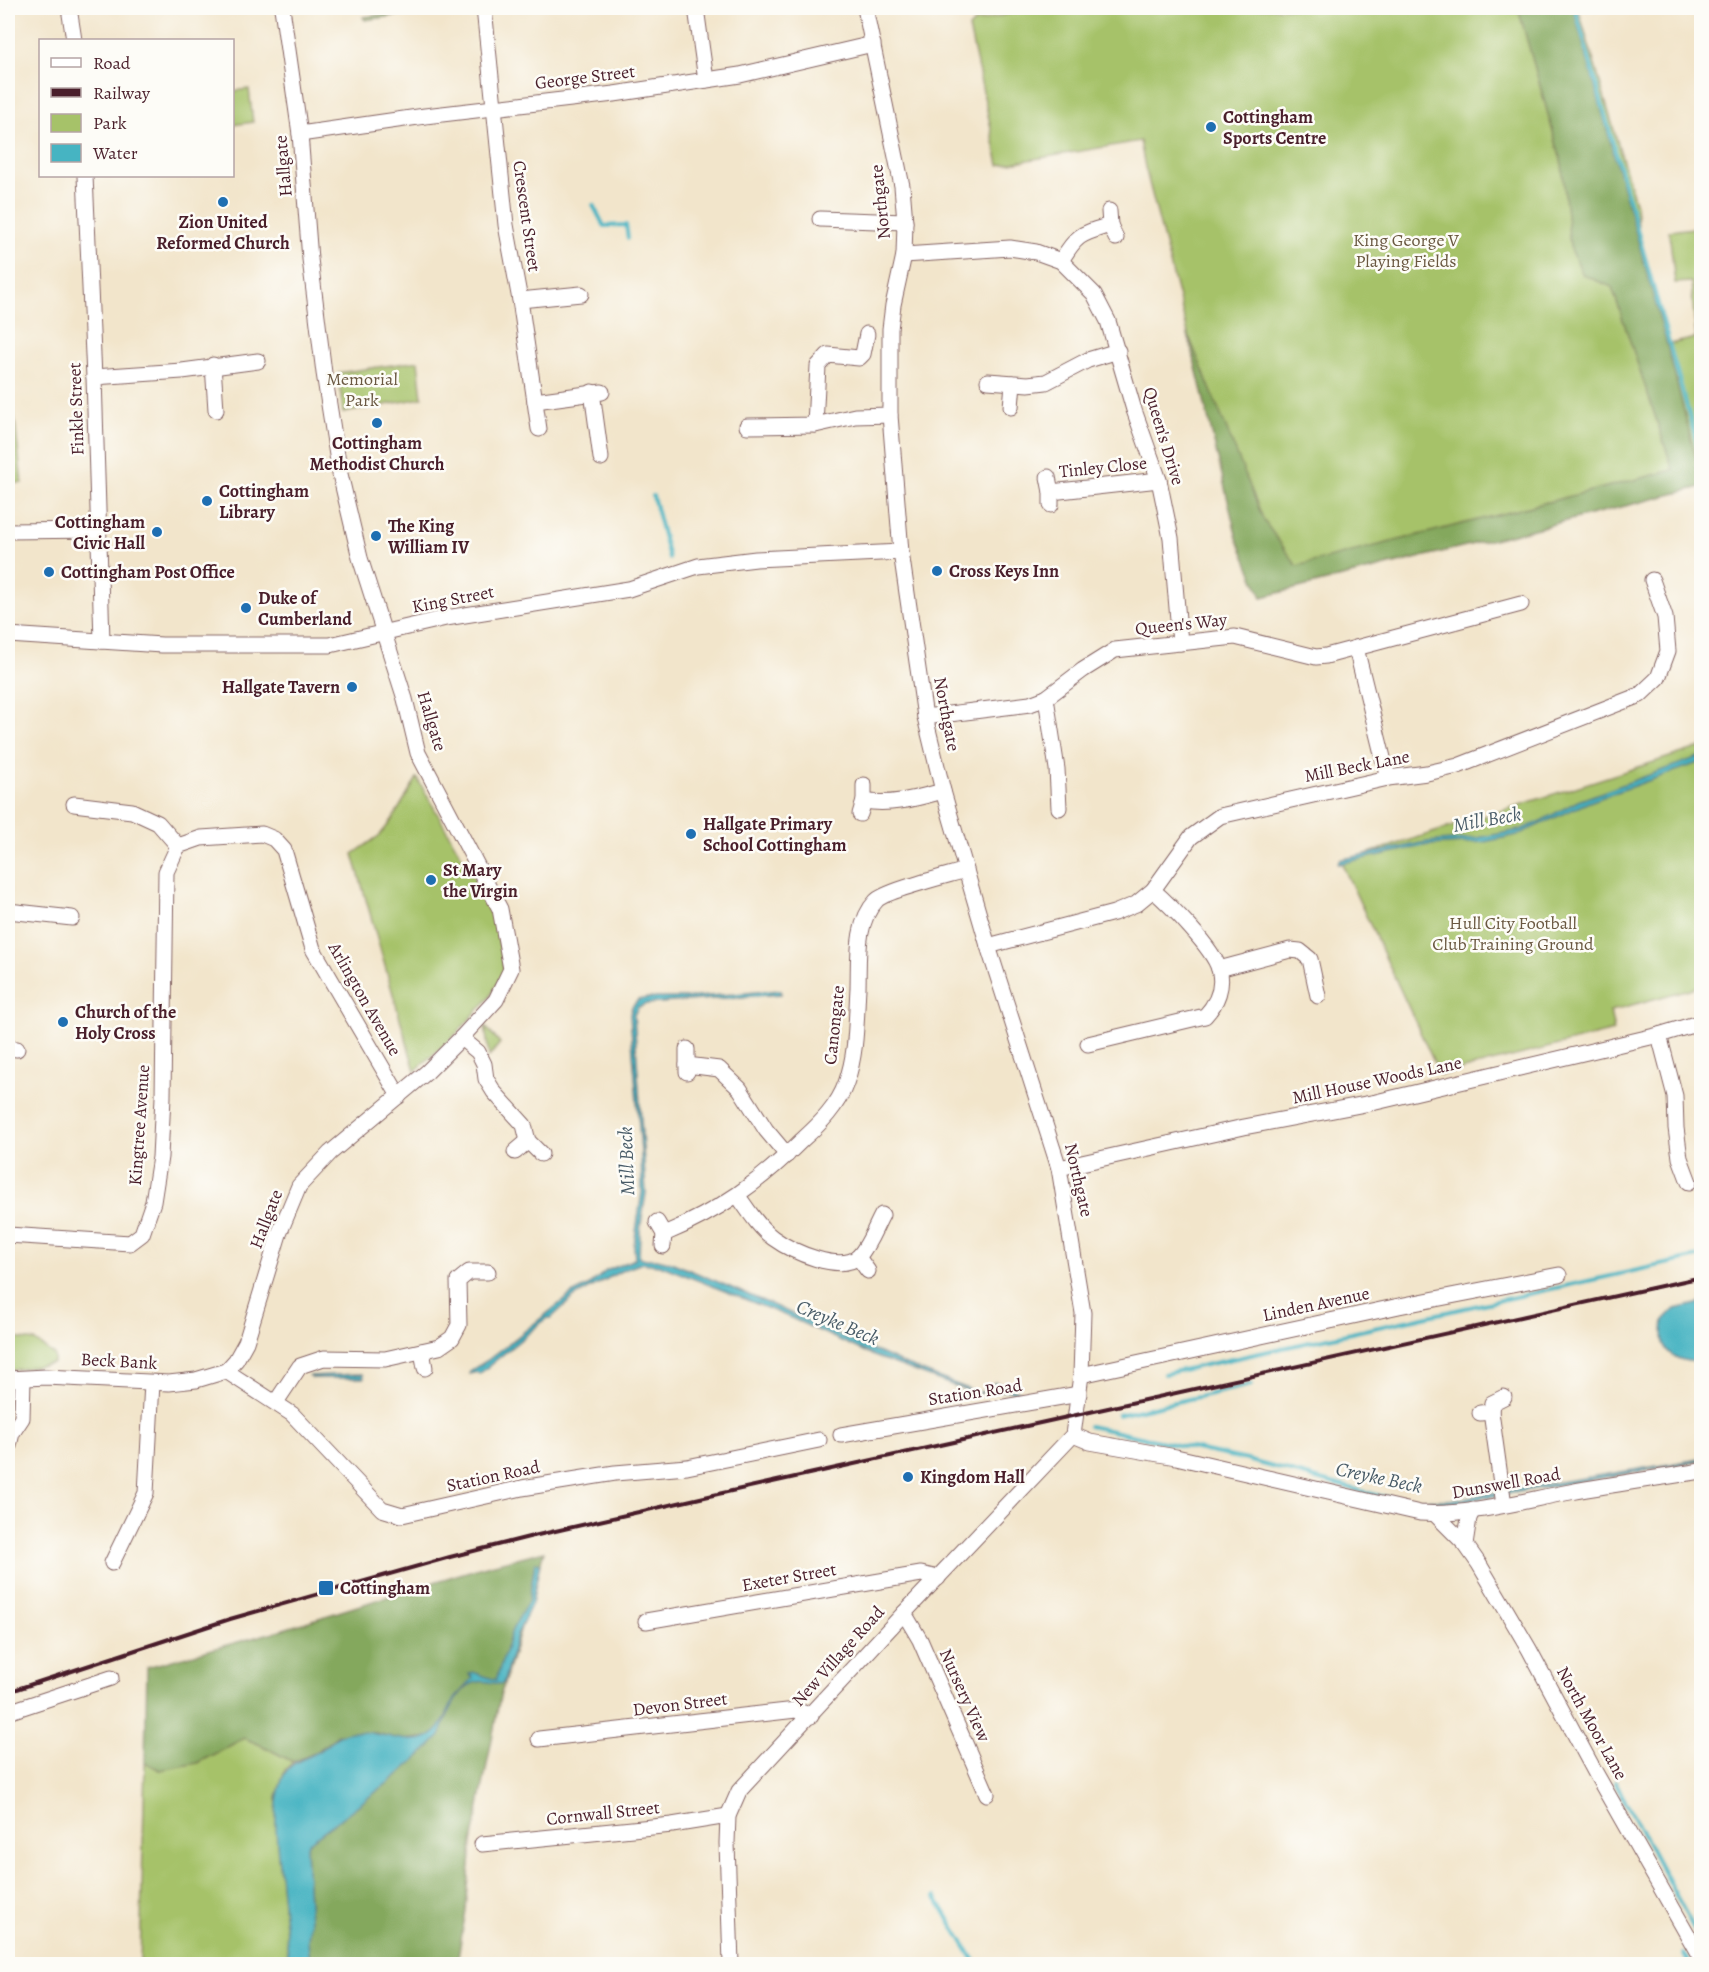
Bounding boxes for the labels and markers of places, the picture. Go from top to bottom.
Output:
place label: Cottingham Sports Centre [1223,105,1326,150]
marker: Cottingham Sports Centre [1204,120,1218,134]
marker: Zion United Reformed Church [216,195,230,209]
place label: Zion United Reformed Church [156,210,290,255]
marker: Cottingham Methodist Church [370,416,384,430]
place label: Cottingham Methodist Church [309,431,445,476]
place label: Cottingham Library [219,479,309,524]
marker: Cottingham Library [200,494,214,508]
place label: Cottingham Civic Hall [55,510,145,555]
place label: The King William IV [387,514,470,559]
marker: Cottingham Civic Hall [150,525,164,539]
marker: The King William IV [369,529,383,543]
place label: Cross Keys Inn [949,559,1059,583]
place label: Cottingham Post Office [61,560,235,584]
marker: Cross Keys Inn [930,564,944,578]
marker: Cottingham Post Office [42,565,56,579]
place label: Duke of Cumberland [258,586,352,631]
marker: Duke of Cumberland [239,601,253,615]
place label: Hallgate Tavern [222,675,340,699]
marker: Hallgate Tavern [345,680,359,694]
place label: Hallgate Primary School Cottingham [703,812,846,857]
marker: Hallgate Primary School Cottingham [684,827,698,841]
place label: St Mary the Virgin [443,858,518,903]
marker: St Mary the Virgin [424,873,438,887]
place label: Church of the Holy Cross [75,1000,176,1045]
marker: Church of the Holy Cross [56,1015,70,1029]
place label: Kingdom Hall [920,1465,1025,1489]
marker: Kingdom Hall [901,1470,915,1484]
place label: Cottingham [340,1576,430,1600]
marker: Cottingham [317,1579,335,1597]

